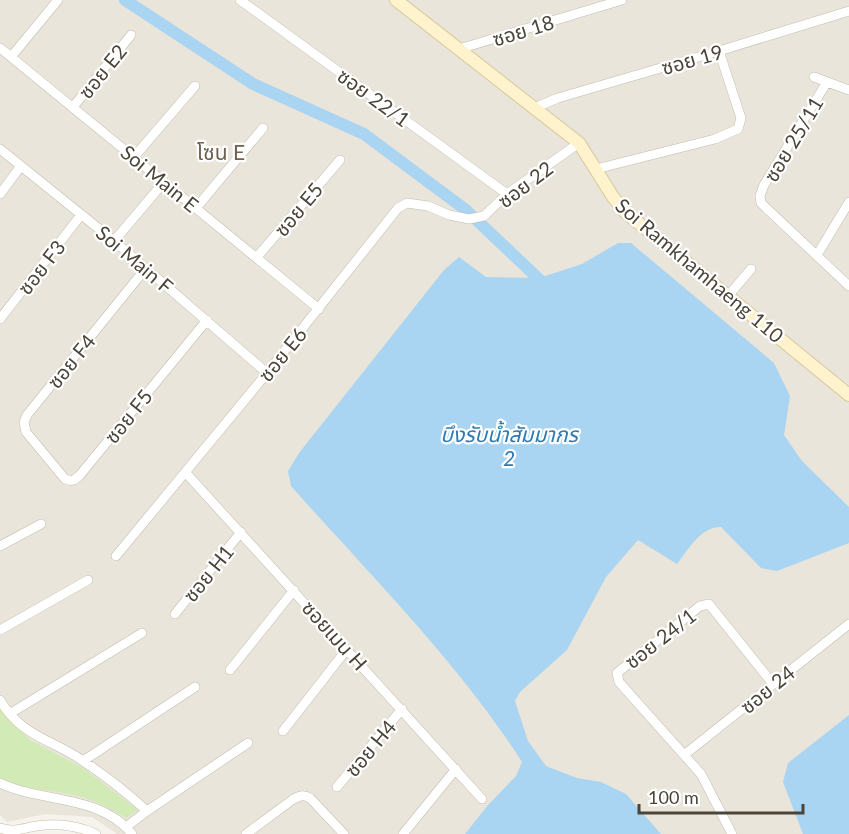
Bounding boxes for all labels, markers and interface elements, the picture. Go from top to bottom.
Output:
street label: ซอย 18 [489,9,557,51]
street label: ซอย E2 [73,39,131,103]
street label: ซอย 19 [659,39,725,79]
street label: ซอย 22/1 [333,63,415,131]
street label: ซอย 25/11 [758,92,828,186]
street label: Soi Main E [116,139,204,217]
district label: โซน E [197,139,245,164]
street label: ซอย 22 [493,156,557,212]
street label: ซอย E5 [269,177,327,241]
street label: Soi Ramkhamhaeng 110 [611,193,789,347]
street label: Soi Main F [92,220,178,298]
street label: ซอย F3 [12,235,70,299]
street label: ซอย E6 [253,322,311,386]
street label: ซอย F4 [42,329,100,393]
street label: ซอย F5 [99,384,157,448]
water label: บึงรับน้ำสัมมากร 2 [440,420,579,470]
street label: ซอย H1 [178,540,238,606]
street label: ซอยเมน H [298,595,372,675]
street label: ซอย 24/1 [620,603,700,673]
street label: ซอย 24 [735,660,799,718]
street label: ซอย H4 [339,715,401,781]
scale bar [639,777,802,815]
text: 100 m [648,786,699,808]

